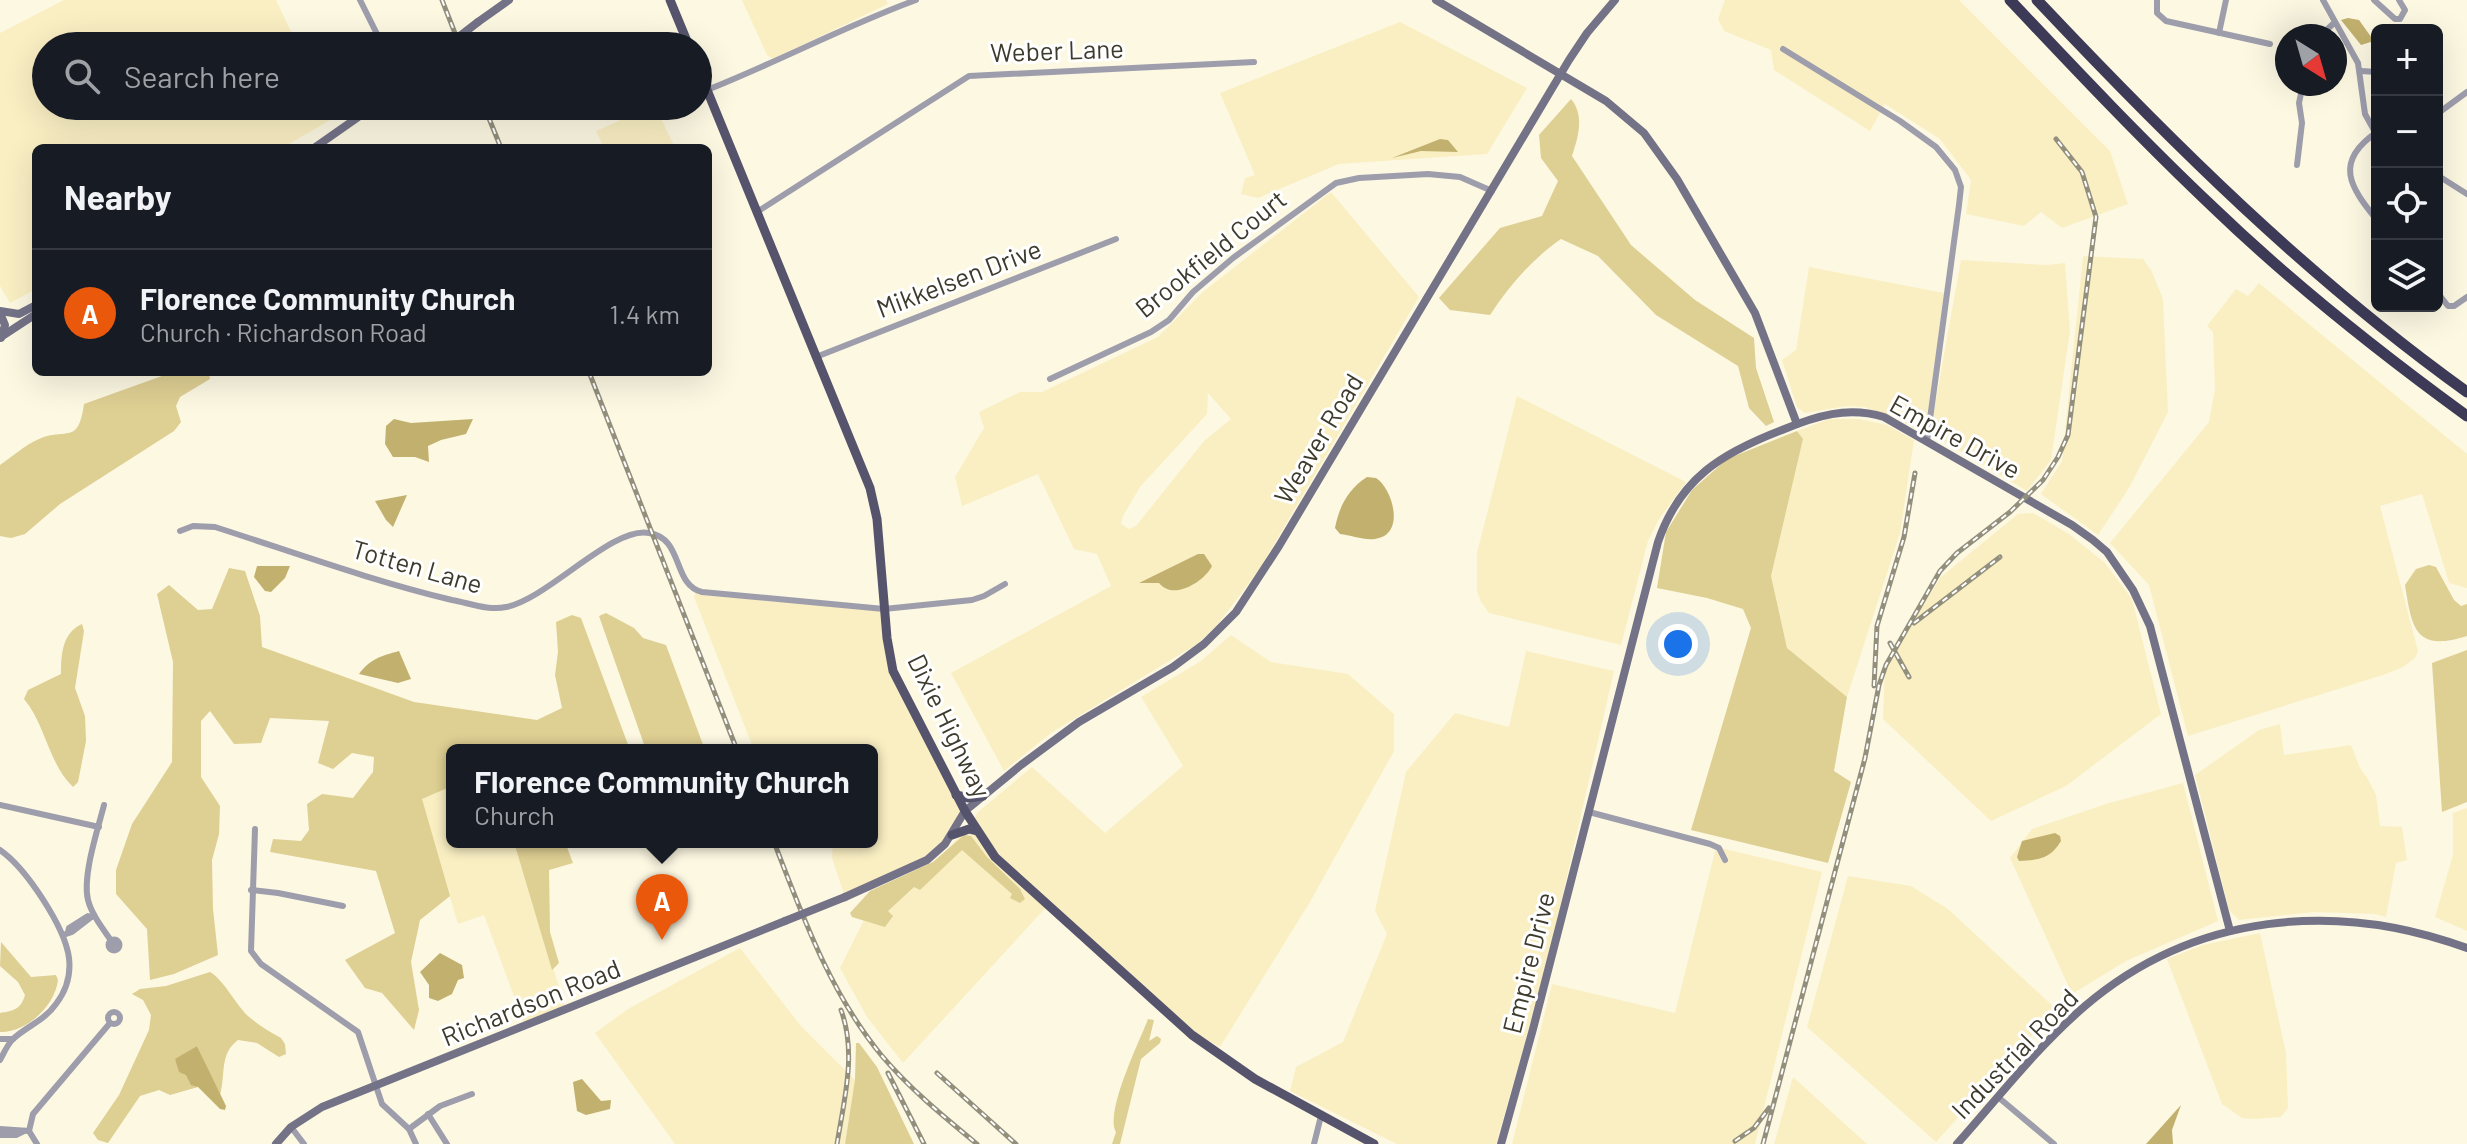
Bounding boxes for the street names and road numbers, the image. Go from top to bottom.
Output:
street label: Weber Lane [990,32,1124,67]
street label: Brookfield Court [1128,182,1292,323]
street label: Mikkelsen Drive [872,232,1045,323]
street label: Weaver Road [1267,368,1369,509]
street label: Empire Drive [1885,387,2026,484]
street label: Totten Lane [349,532,486,599]
street label: Dixie Highway [902,649,998,802]
street label: Empire Drive [1495,889,1560,1037]
street label: Richardson Road [436,952,624,1052]
street label: Industrial Road [1944,982,2084,1124]

